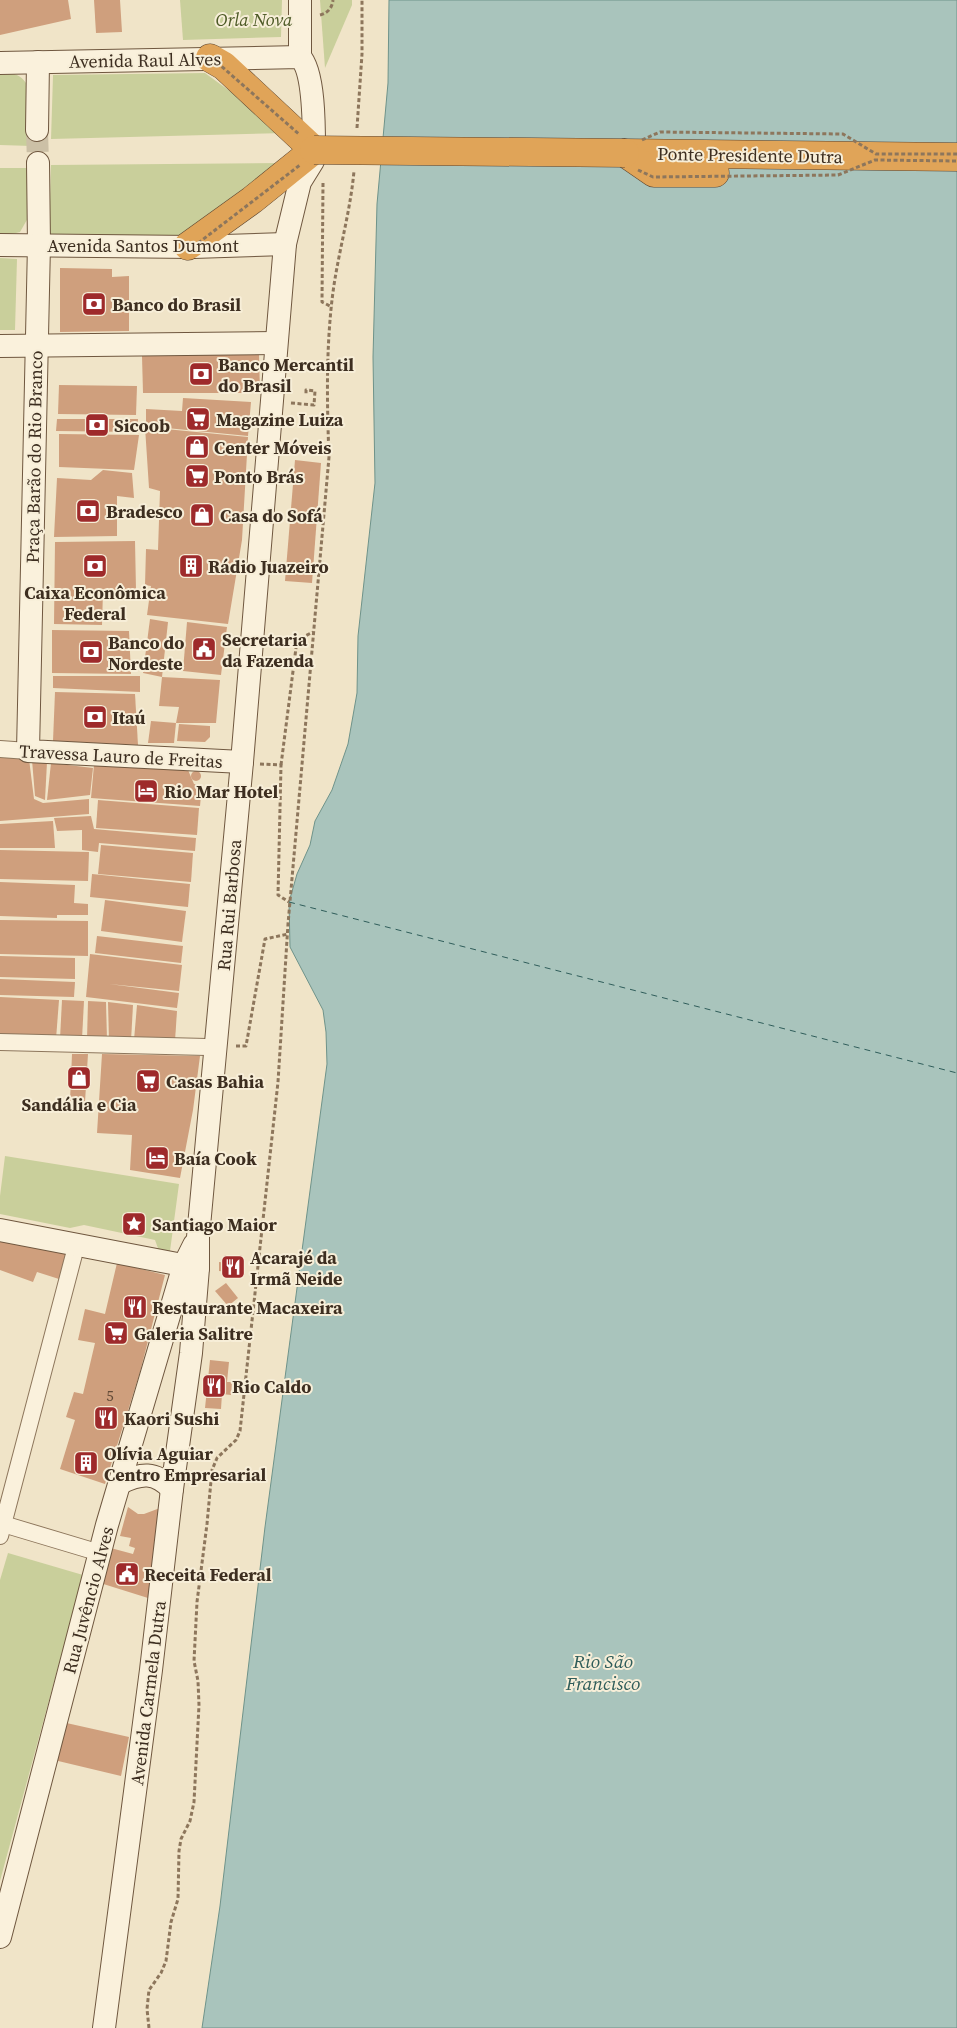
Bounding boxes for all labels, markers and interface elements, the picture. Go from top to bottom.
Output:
park label: Orla Nova [216,7,293,32]
street label: Avenida Raul Alves [69,46,222,74]
street label: Ponte Presidente Dutra [657,141,844,169]
street label: Avenida Santos Dumont [47,233,239,258]
bank icon: Banco do Brasil [81,291,107,317]
place label: Banco do Brasil [112,292,241,317]
street label: Praça Barão do Rio Branco [20,350,48,564]
place label: Banco Mercantil do Brasil [218,352,354,398]
bank icon: Banco Mercantil do Brasil [188,361,214,387]
supermarket icon: Magazine Luiza [185,406,211,432]
place label: Magazine Luiza [216,407,344,432]
bank icon: Sicoob [84,412,110,438]
place label: Sicoob [114,413,170,438]
shop icon: Center Móveis [184,434,210,460]
place label: Center Móveis [214,435,332,460]
supermarket icon: Ponto Brás [184,463,210,489]
place label: Ponto Brás [214,464,304,489]
bank icon: Bradesco [75,498,101,524]
place label: Bradesco [106,499,183,524]
shop icon: Casa do Sofá [189,502,215,528]
place label: Casa do Sofá [220,503,323,528]
bank icon: Caixa Econômica Federal [82,553,108,579]
building icon: Rádio Juazeiro [178,553,204,579]
place label: Rádio Juazeiro [208,554,329,579]
place label: Caixa Econômica Federal [24,580,166,626]
place label: Secretaria da Fazenda [222,627,314,673]
place label: Banco do Nordeste [108,630,184,676]
public building icon: Secretaria da Fazenda [191,636,217,662]
bank icon: Banco do Nordeste [78,639,104,665]
bank icon: Itaú [82,704,108,730]
place label: Itaú [112,705,145,730]
street label: Travessa Lauro de Freitas [19,738,224,774]
hotel icon: Rio Mar Hotel [133,778,159,804]
place label: Rio Mar Hotel [164,779,278,804]
street label: Rua Rui Barbosa [211,837,247,972]
shop icon: Sandália e Cia [66,1065,92,1091]
supermarket icon: Casas Bahia [135,1068,161,1094]
place label: Casas Bahia [166,1069,264,1094]
place label: Sandália e Cia [21,1092,137,1117]
hotel icon: Baía Cook [144,1145,170,1171]
place label: Baía Cook [174,1146,257,1171]
place icon: Santiago Maior [121,1211,147,1237]
place label: Santiago Maior [152,1212,278,1237]
place label: Acarajé da Irmã Neide [250,1245,343,1291]
restaurant icon: Acarajé da Irmã Neide [220,1254,246,1280]
restaurant icon: Restaurante Macaxeira [122,1294,148,1320]
place label: Restaurante Macaxeira [152,1295,343,1320]
supermarket icon: Galeria Salitre [103,1320,129,1346]
place label: Galeria Salitre [134,1321,253,1346]
restaurant icon: Rio Caldo [201,1373,227,1399]
place label: Rio Caldo [232,1374,311,1399]
house number: 5 [106,1385,114,1406]
restaurant icon: Kaori Sushi [93,1405,119,1431]
place label: Kaori Sushi [124,1406,220,1431]
place label: Olívia Aguiar Centro Empresarial [104,1441,267,1487]
building icon: Olívia Aguiar Centro Empresarial [73,1450,99,1476]
street label: Rua Juvêncio Alves [56,1523,120,1676]
public building icon: Receita Federal [114,1561,140,1587]
place label: Receita Federal [144,1562,272,1587]
street label: Avenida Carmela Dutra [124,1598,172,1787]
water label: Rio São Francisco [565,1648,640,1696]

